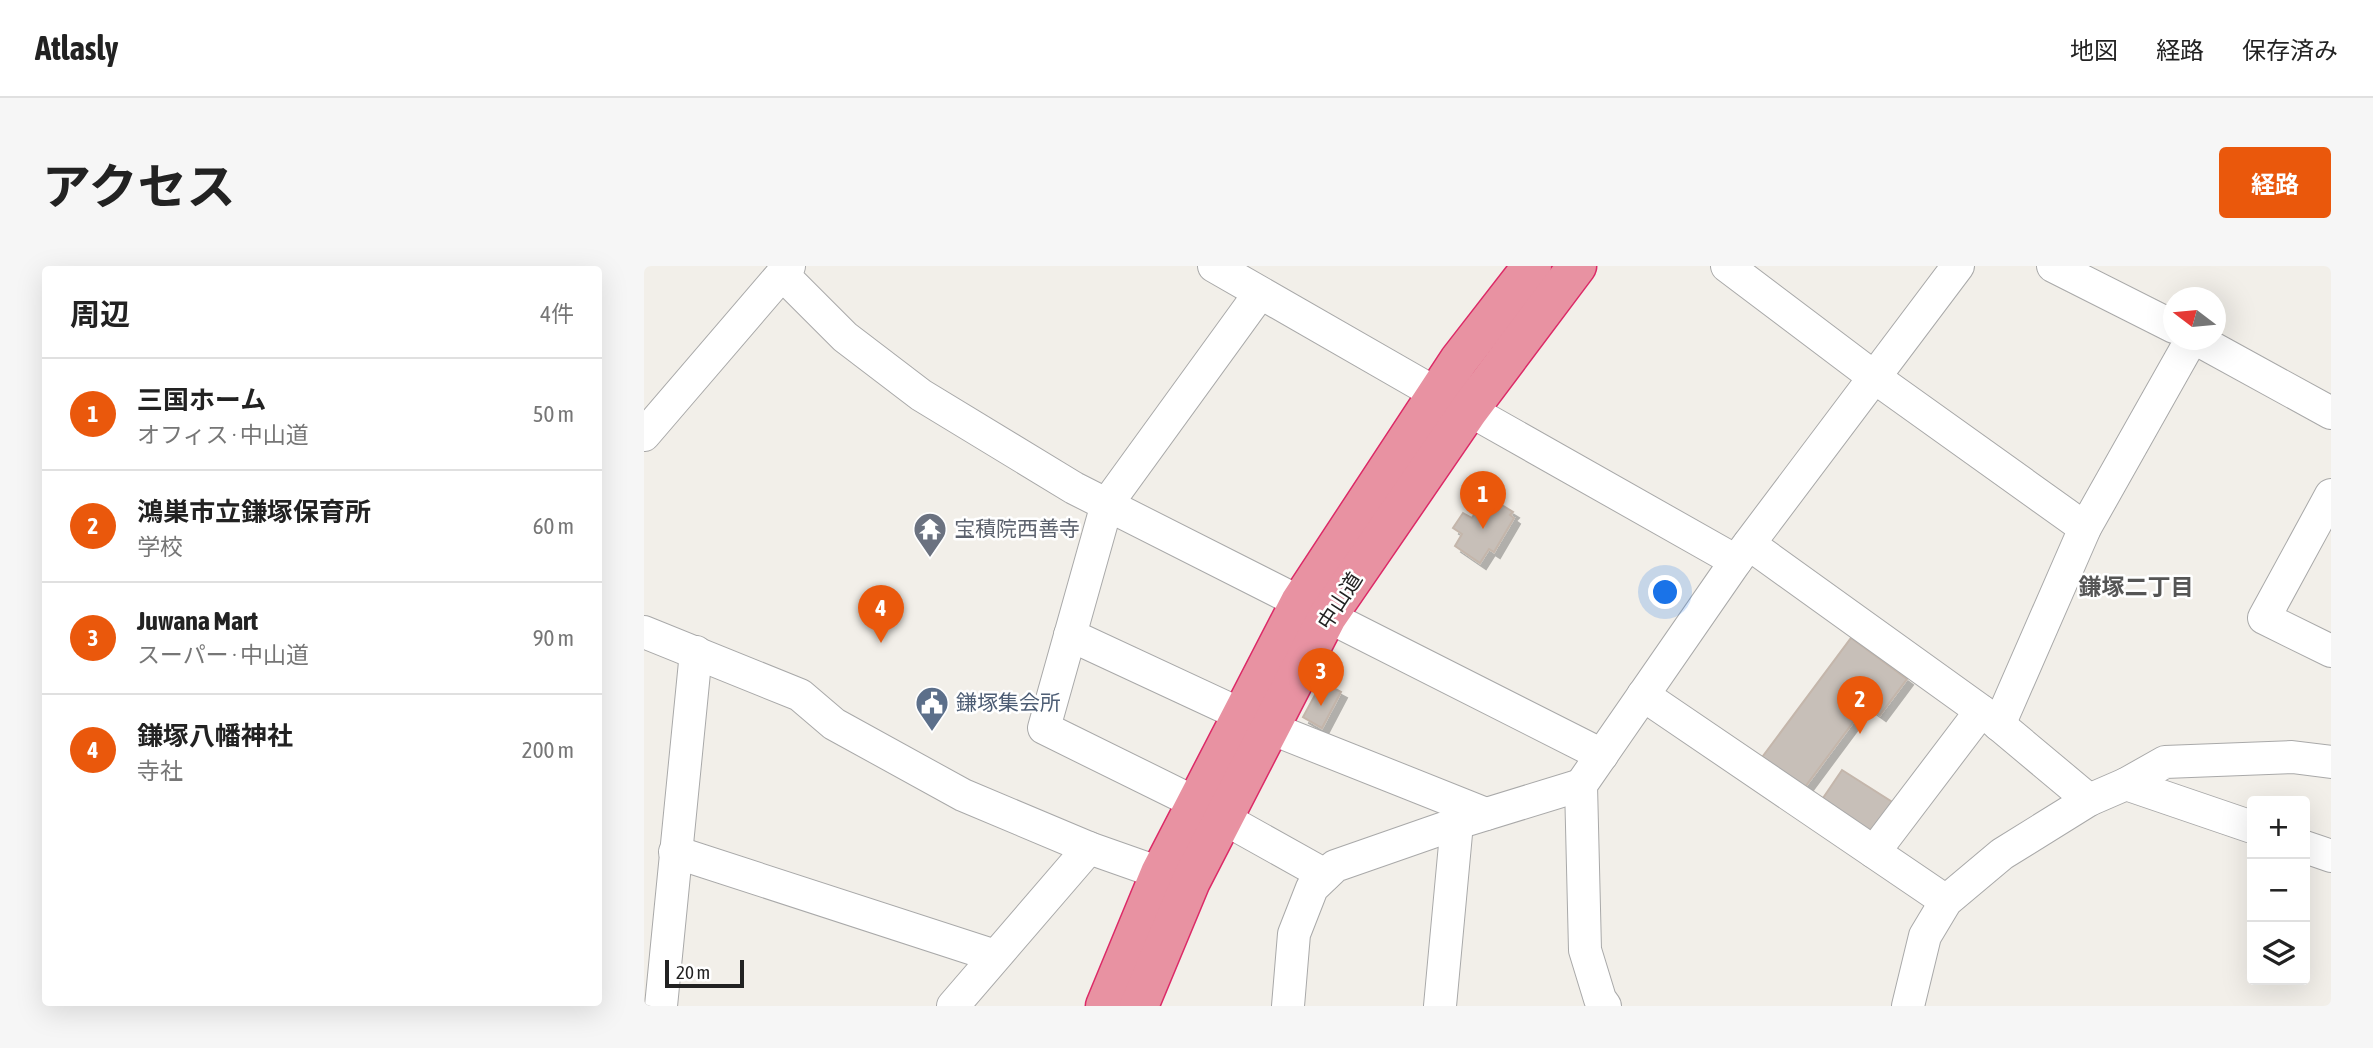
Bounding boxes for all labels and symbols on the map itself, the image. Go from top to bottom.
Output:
north arrow [2163,287,2226,350]
pin: 1 [1460,471,1506,529]
temple icon: 宝積院西善寺 [911,510,949,559]
place label: 宝積院西善寺 [954,516,1080,540]
street label: 中山道 [1312,568,1366,633]
district label: 鎌塚二丁目 [2079,574,2194,600]
your location [1648,575,1682,609]
pin: 4 [858,585,904,643]
pin: 3 [1298,648,1344,706]
pin: 2 [1837,676,1883,734]
public building icon: 鎌塚集会所 [913,684,951,733]
place label: 鎌塚集会所 [956,690,1061,714]
scale bar [665,957,744,989]

